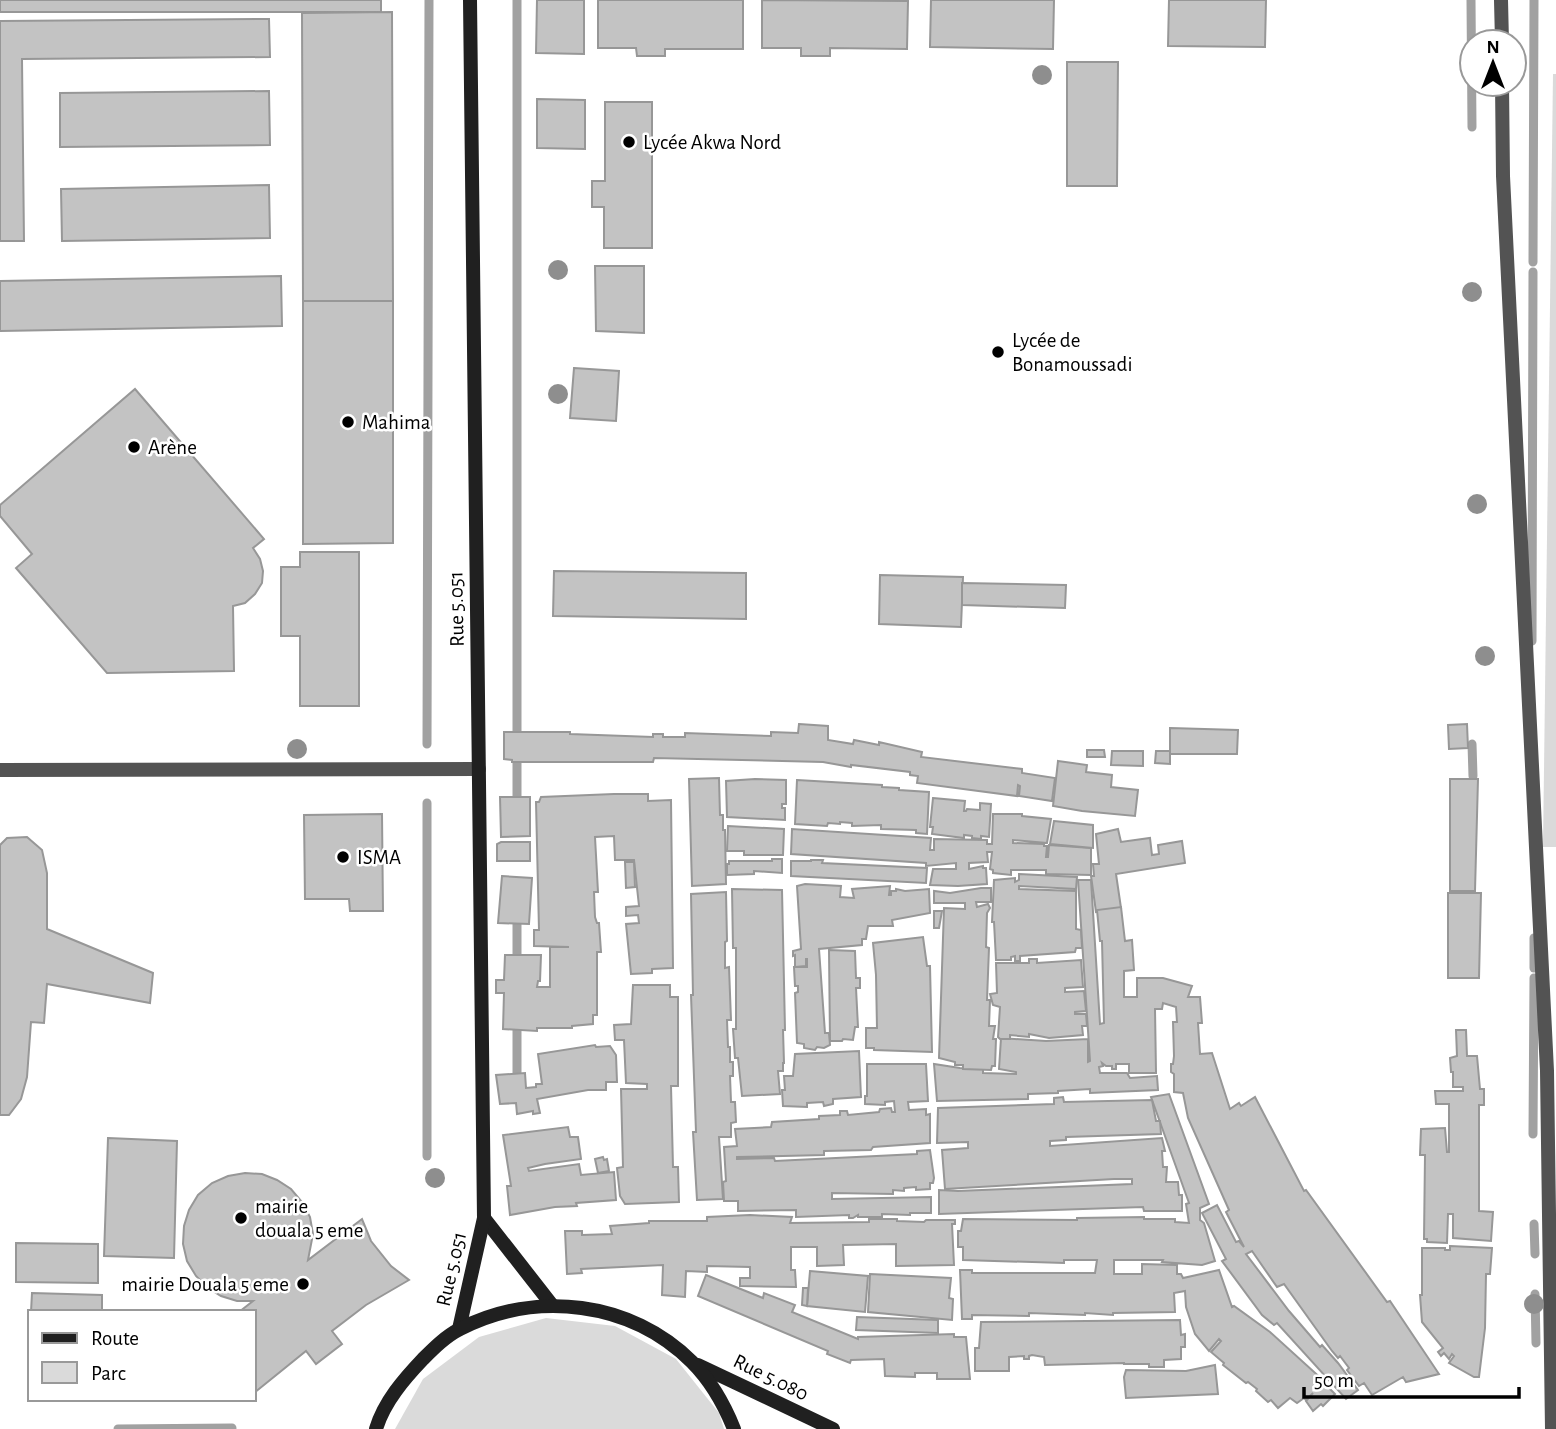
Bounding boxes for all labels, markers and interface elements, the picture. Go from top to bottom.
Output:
north arrow [1458,28,1528,98]
text: N [1486,38,1500,57]
place label: Lycée Akwa Nord [643,132,781,153]
marker: Lycée Akwa Nord [621,134,637,150]
place label: Lycée de Bonamoussadi [1012,330,1133,375]
marker: Lycée de Bonamoussadi [990,344,1006,360]
place label: Mahima [362,412,431,433]
marker: Mahima [340,414,356,430]
place label: Arène [148,437,197,458]
marker: Arène [126,439,142,455]
street label: Rue 5.051 [445,571,468,647]
place label: ISMA [357,847,401,868]
marker: ISMA [335,849,351,865]
place label: mairie douala 5 eme [255,1196,363,1241]
marker: mairie douala 5 eme [233,1210,249,1226]
street label: Rue 5.051 [433,1230,470,1308]
place label: mairie Douala 5 eme [121,1274,289,1295]
marker: mairie Douala 5 eme [295,1276,311,1292]
legend [28,1310,256,1401]
text: Route [91,1328,139,1349]
street label: Rue 5.080 [730,1350,812,1405]
scale bar [1304,1356,1519,1400]
text: Parc [91,1363,126,1384]
text: 50 m [1314,1370,1354,1391]

